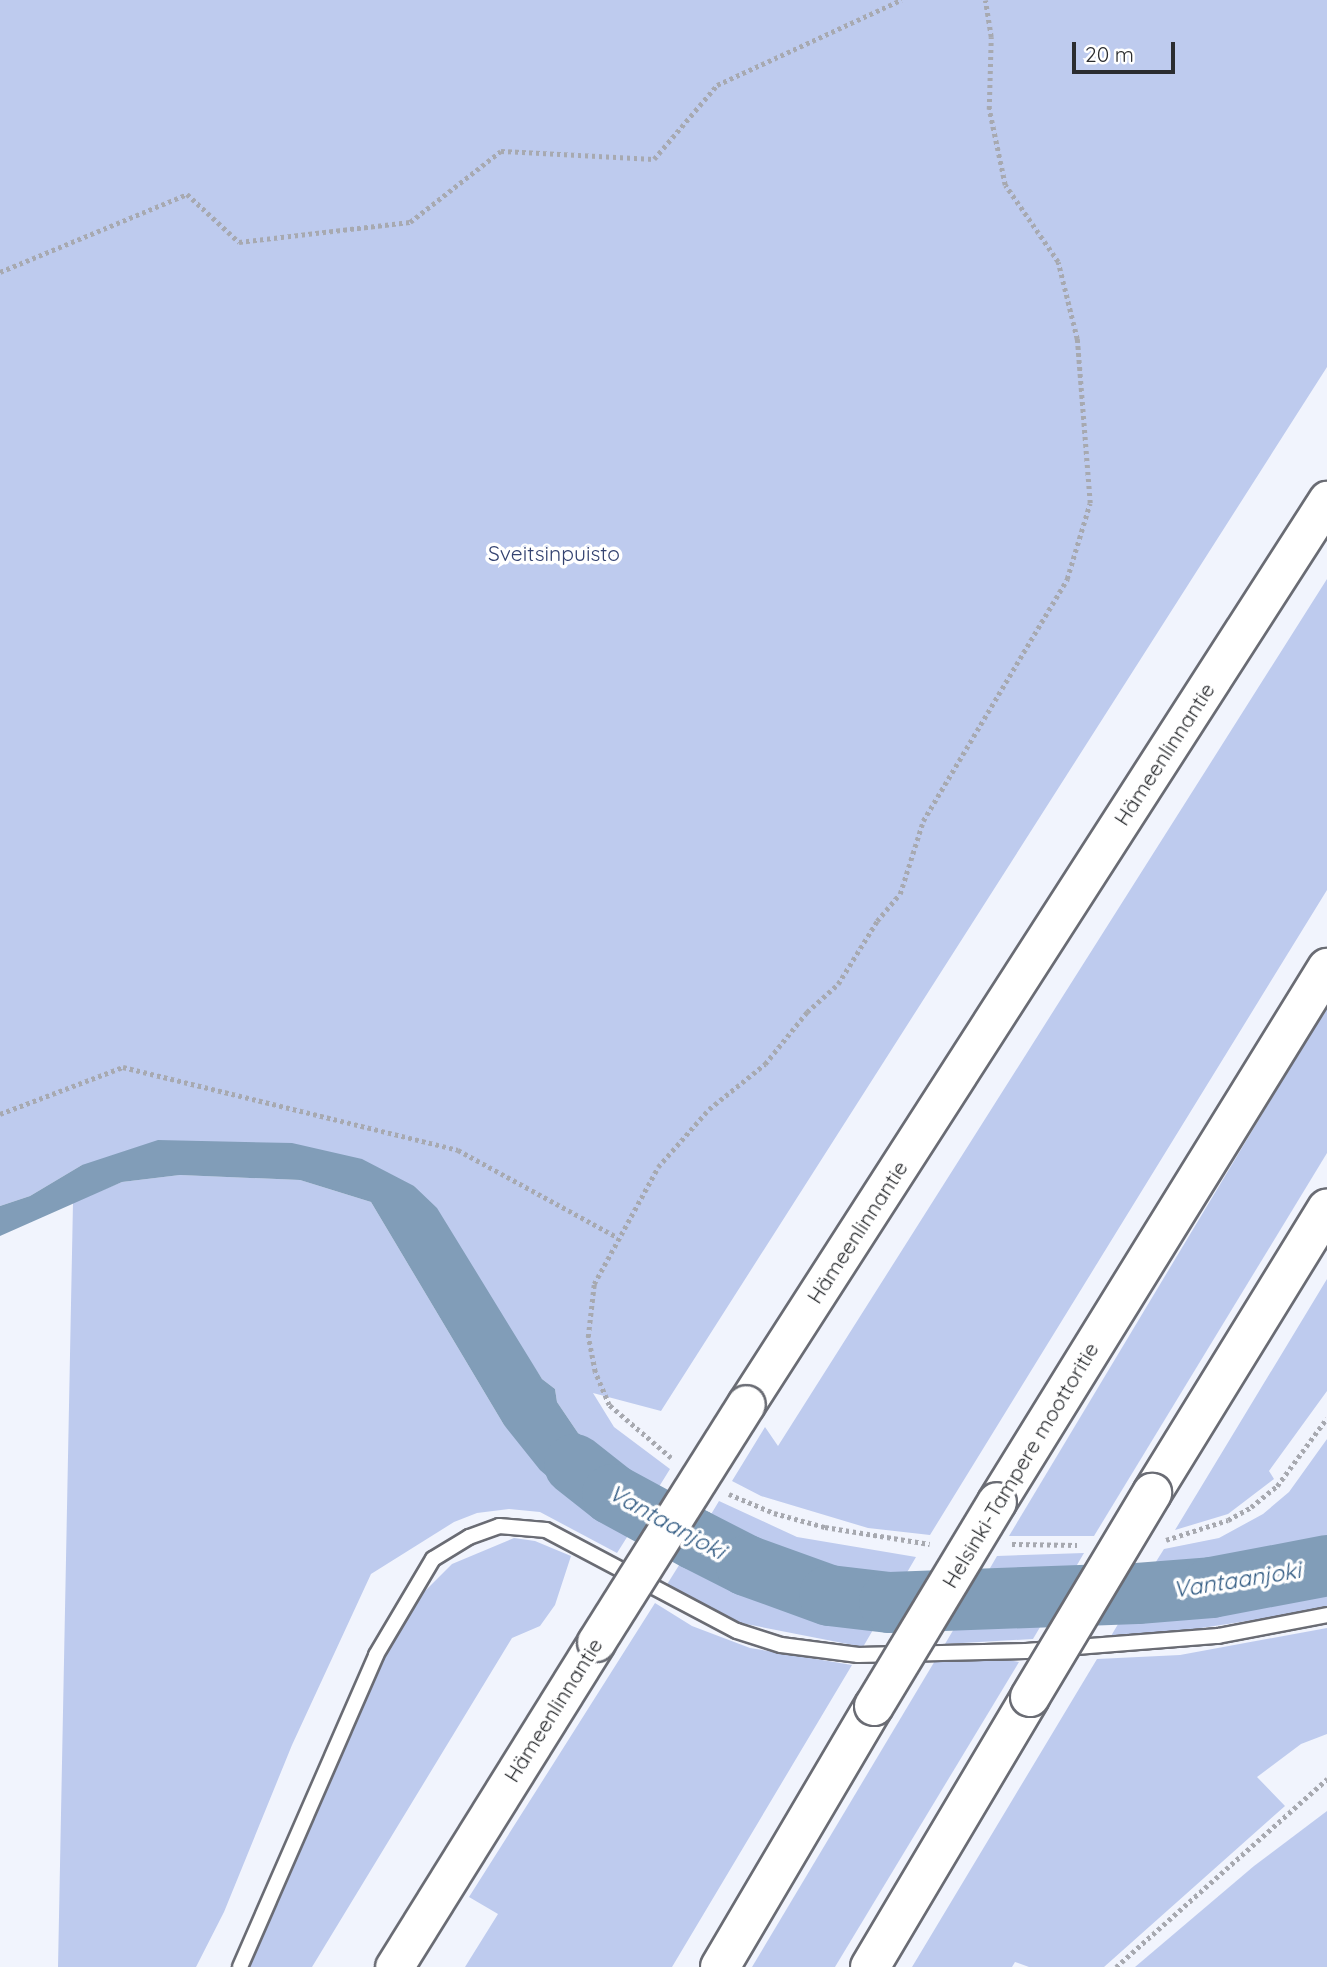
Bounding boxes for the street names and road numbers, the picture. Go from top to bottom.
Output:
street label: Hämeenlinnantie [1109,678,1219,830]
street label: Hämeenlinnantie [802,1156,912,1308]
street label: Helsinki-Tampere moottoritie [937,1338,1103,1592]
street label: Hämeenlinnantie [499,1633,607,1787]

